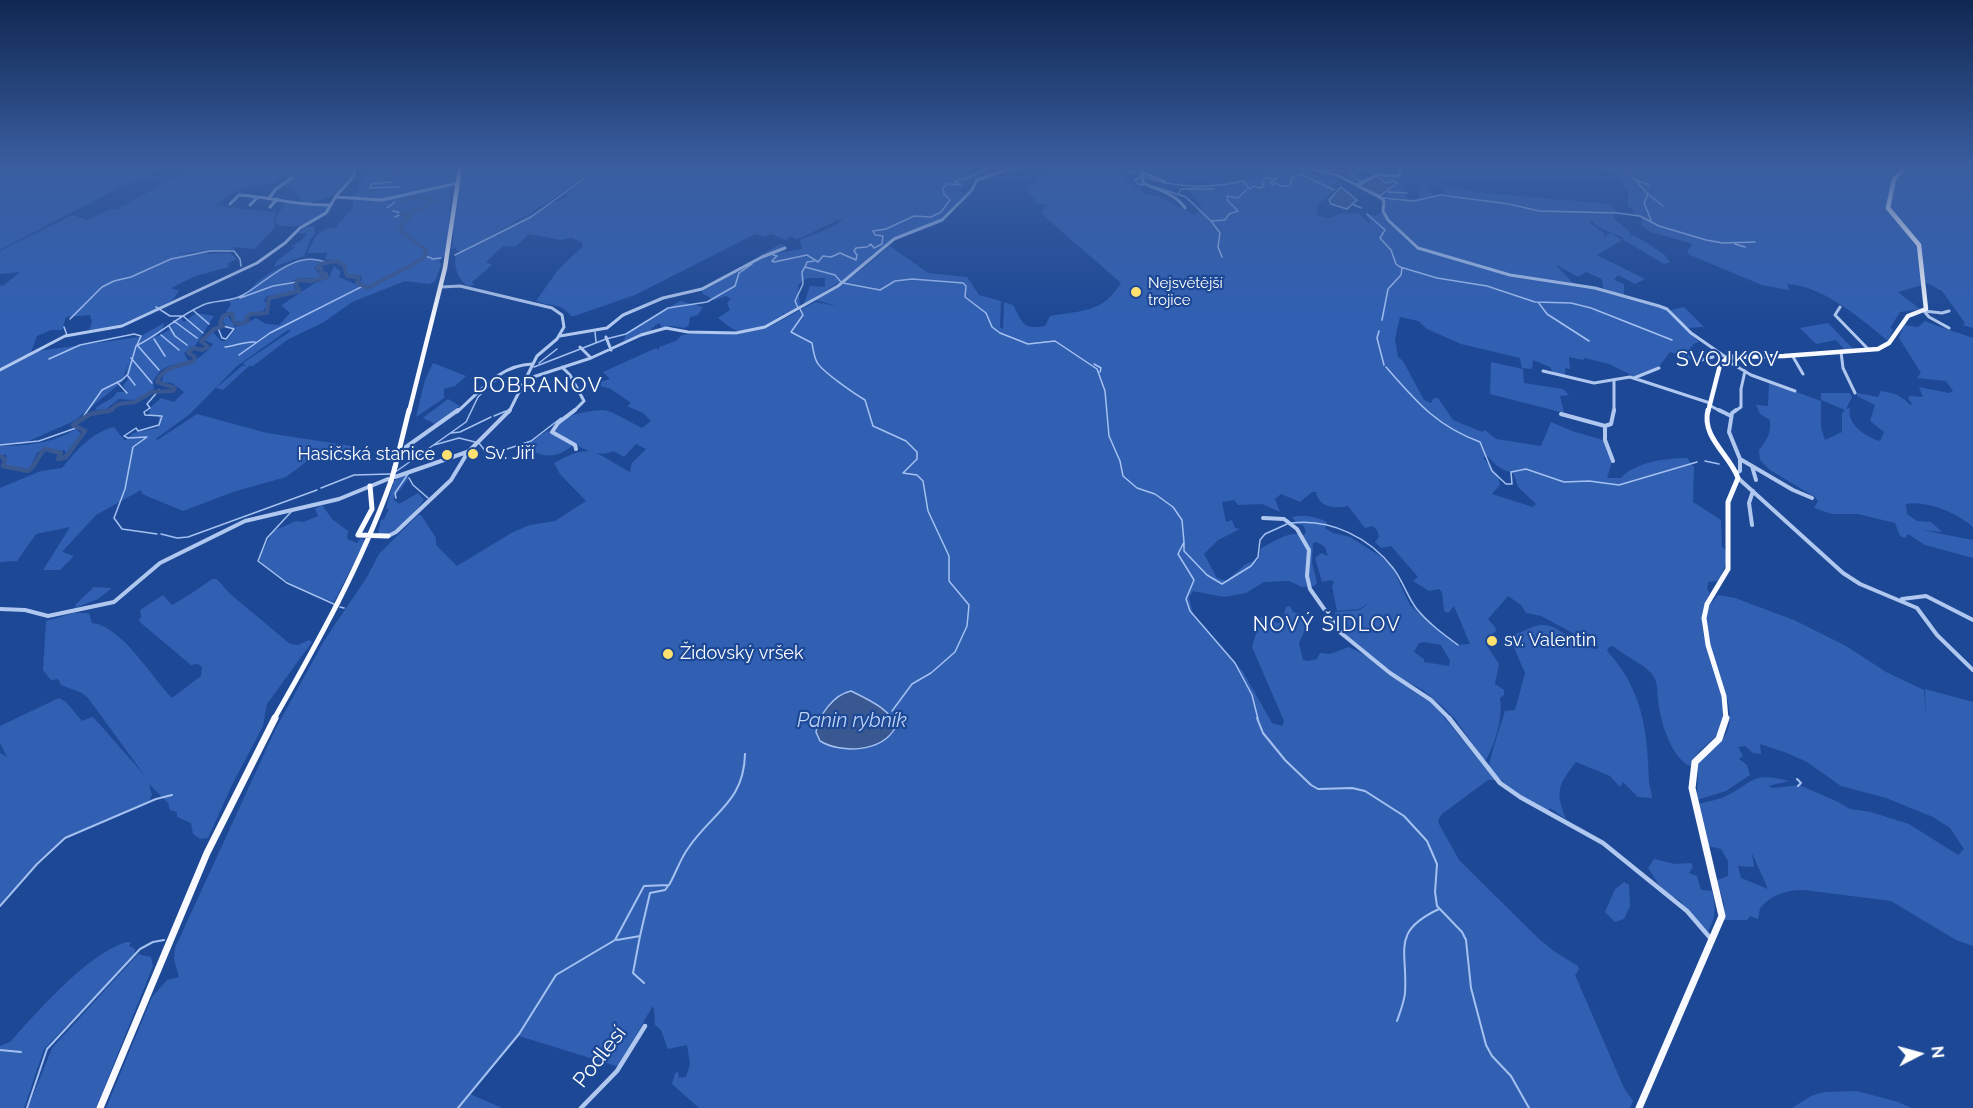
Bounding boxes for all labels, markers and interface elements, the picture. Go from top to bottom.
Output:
place label: Nejsvětější trojice [1148,274,1223,309]
marker: Nejsvětější trojice [1129,285,1143,299]
district label: SVOJKOV [1676,347,1780,373]
district label: DOBRANOV [473,373,603,399]
place label: Sv. Jiří [485,443,535,465]
place label: Hasičská stanice [298,444,435,466]
marker: Sv. Jiří [466,447,480,461]
marker: Hasičská stanice [440,448,454,462]
district label: NOVÝ ŠIDLOV [1253,613,1401,637]
place label: sv. Valentin [1504,630,1596,652]
marker: sv. Valentin [1485,634,1499,648]
place label: Židovský vršek [680,643,803,665]
marker: Židovský vršek [661,647,675,661]
water label: Panin rybník [797,709,907,733]
street label: Podlesí [568,1021,632,1093]
north arrow [1889,1024,1949,1084]
text: N [1927,1045,1947,1059]

